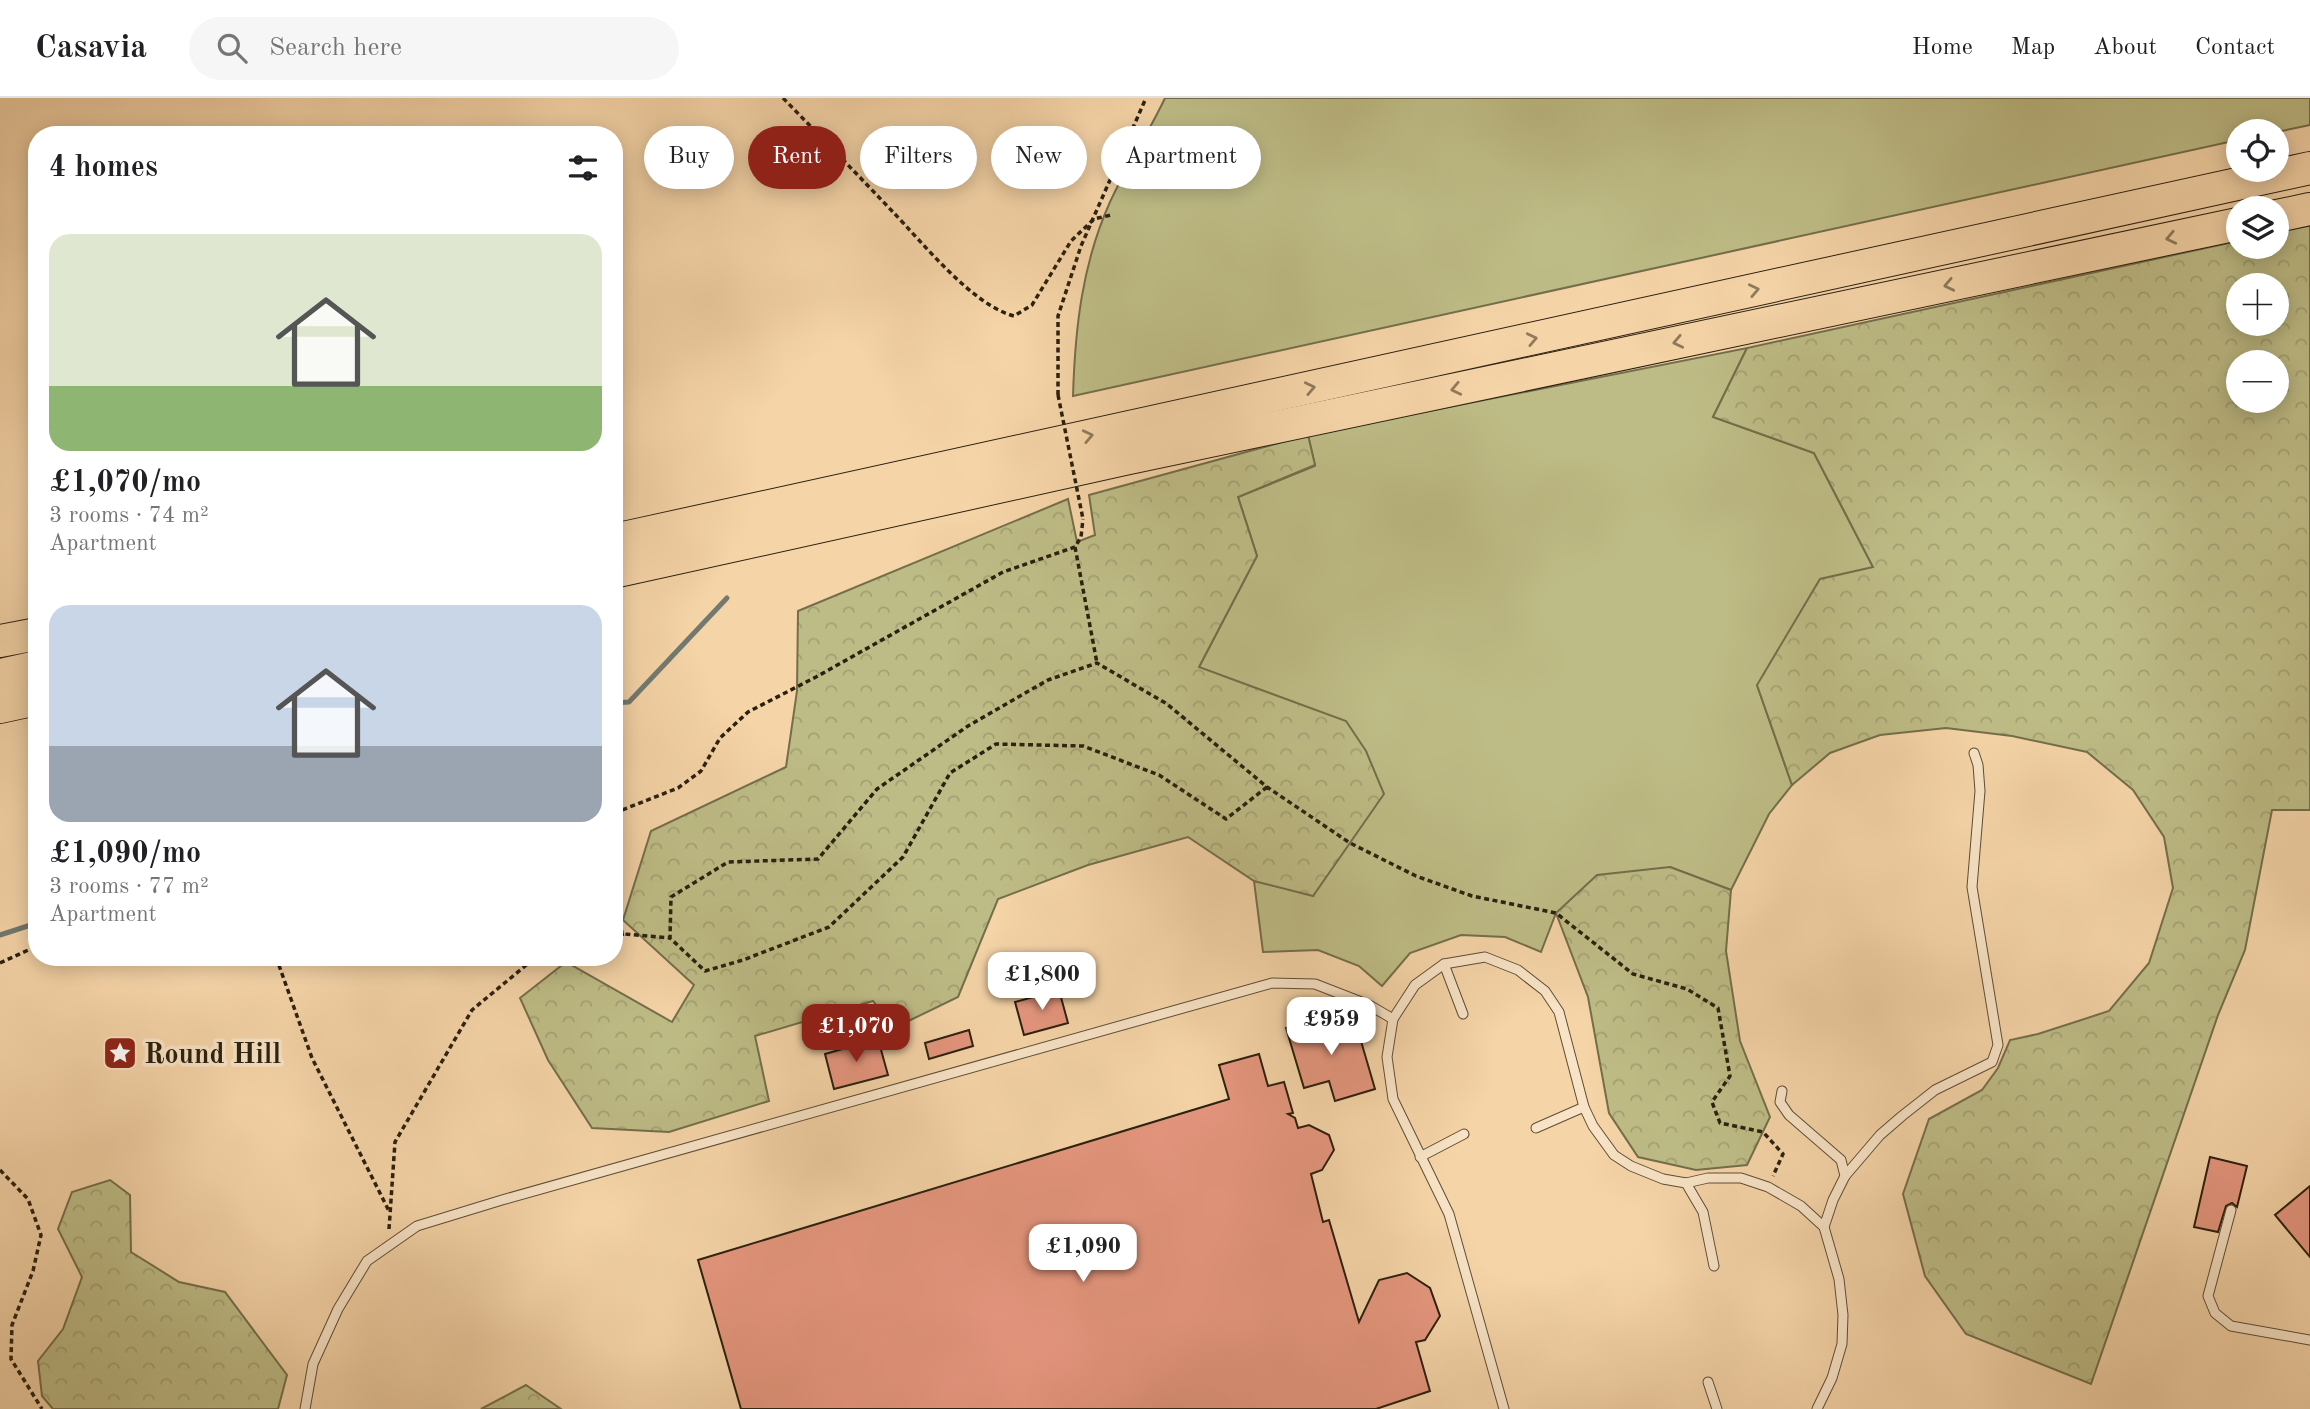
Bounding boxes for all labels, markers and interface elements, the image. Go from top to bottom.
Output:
search box [189,17,679,80]
icon: search [213,29,251,67]
text: Casavia [35,32,147,65]
text: Search here [269,35,402,61]
text: Home [1912,36,1973,60]
text: Map [2011,36,2055,60]
text: About [2093,36,2157,60]
text: Contact [2195,36,2275,60]
map controls [2226,119,2289,413]
button: locate [2226,119,2289,182]
chip: Buy [644,126,734,189]
chip: Rent [748,126,846,189]
chip: Filters [860,126,977,189]
chip: New [991,126,1087,189]
chip: Apartment [1101,126,1261,189]
icon: filters [564,149,602,187]
text: 4 homes [49,153,158,183]
button: layers [2226,196,2289,259]
one-way arrow [2165,230,2177,245]
button: + [2226,273,2289,336]
one-way arrow [1943,277,1955,292]
icon: home [263,279,389,405]
one-way arrow [1748,284,1760,299]
one-way arrow [1526,333,1538,348]
one-way arrow [1672,334,1684,349]
button: − [2226,350,2289,413]
one-way arrow [1450,381,1462,396]
one-way arrow [1304,382,1316,397]
one-way arrow [1082,430,1094,445]
text: £1,070/mo [49,468,201,498]
text: 3 rooms · 74 m² [49,504,209,527]
text: Apartment [49,532,157,555]
icon: home [263,650,389,776]
text: £1,090/mo [49,839,201,869]
text: 3 rooms · 77 m² [49,875,209,898]
text: Apartment [49,903,157,926]
pin: £1,800 [985,953,1099,1012]
text: £1,800 [1004,963,1080,986]
pin: £959 [1290,998,1372,1057]
pin: £1,070 [799,1004,913,1064]
text: £959 [1303,1008,1359,1031]
text: £1,070 [818,1015,894,1038]
place icon: Round Hill [101,1034,139,1072]
place label: Round Hill [144,1042,281,1070]
pin: £1,090 [1026,1224,1140,1284]
text: £1,090 [1045,1235,1121,1258]

